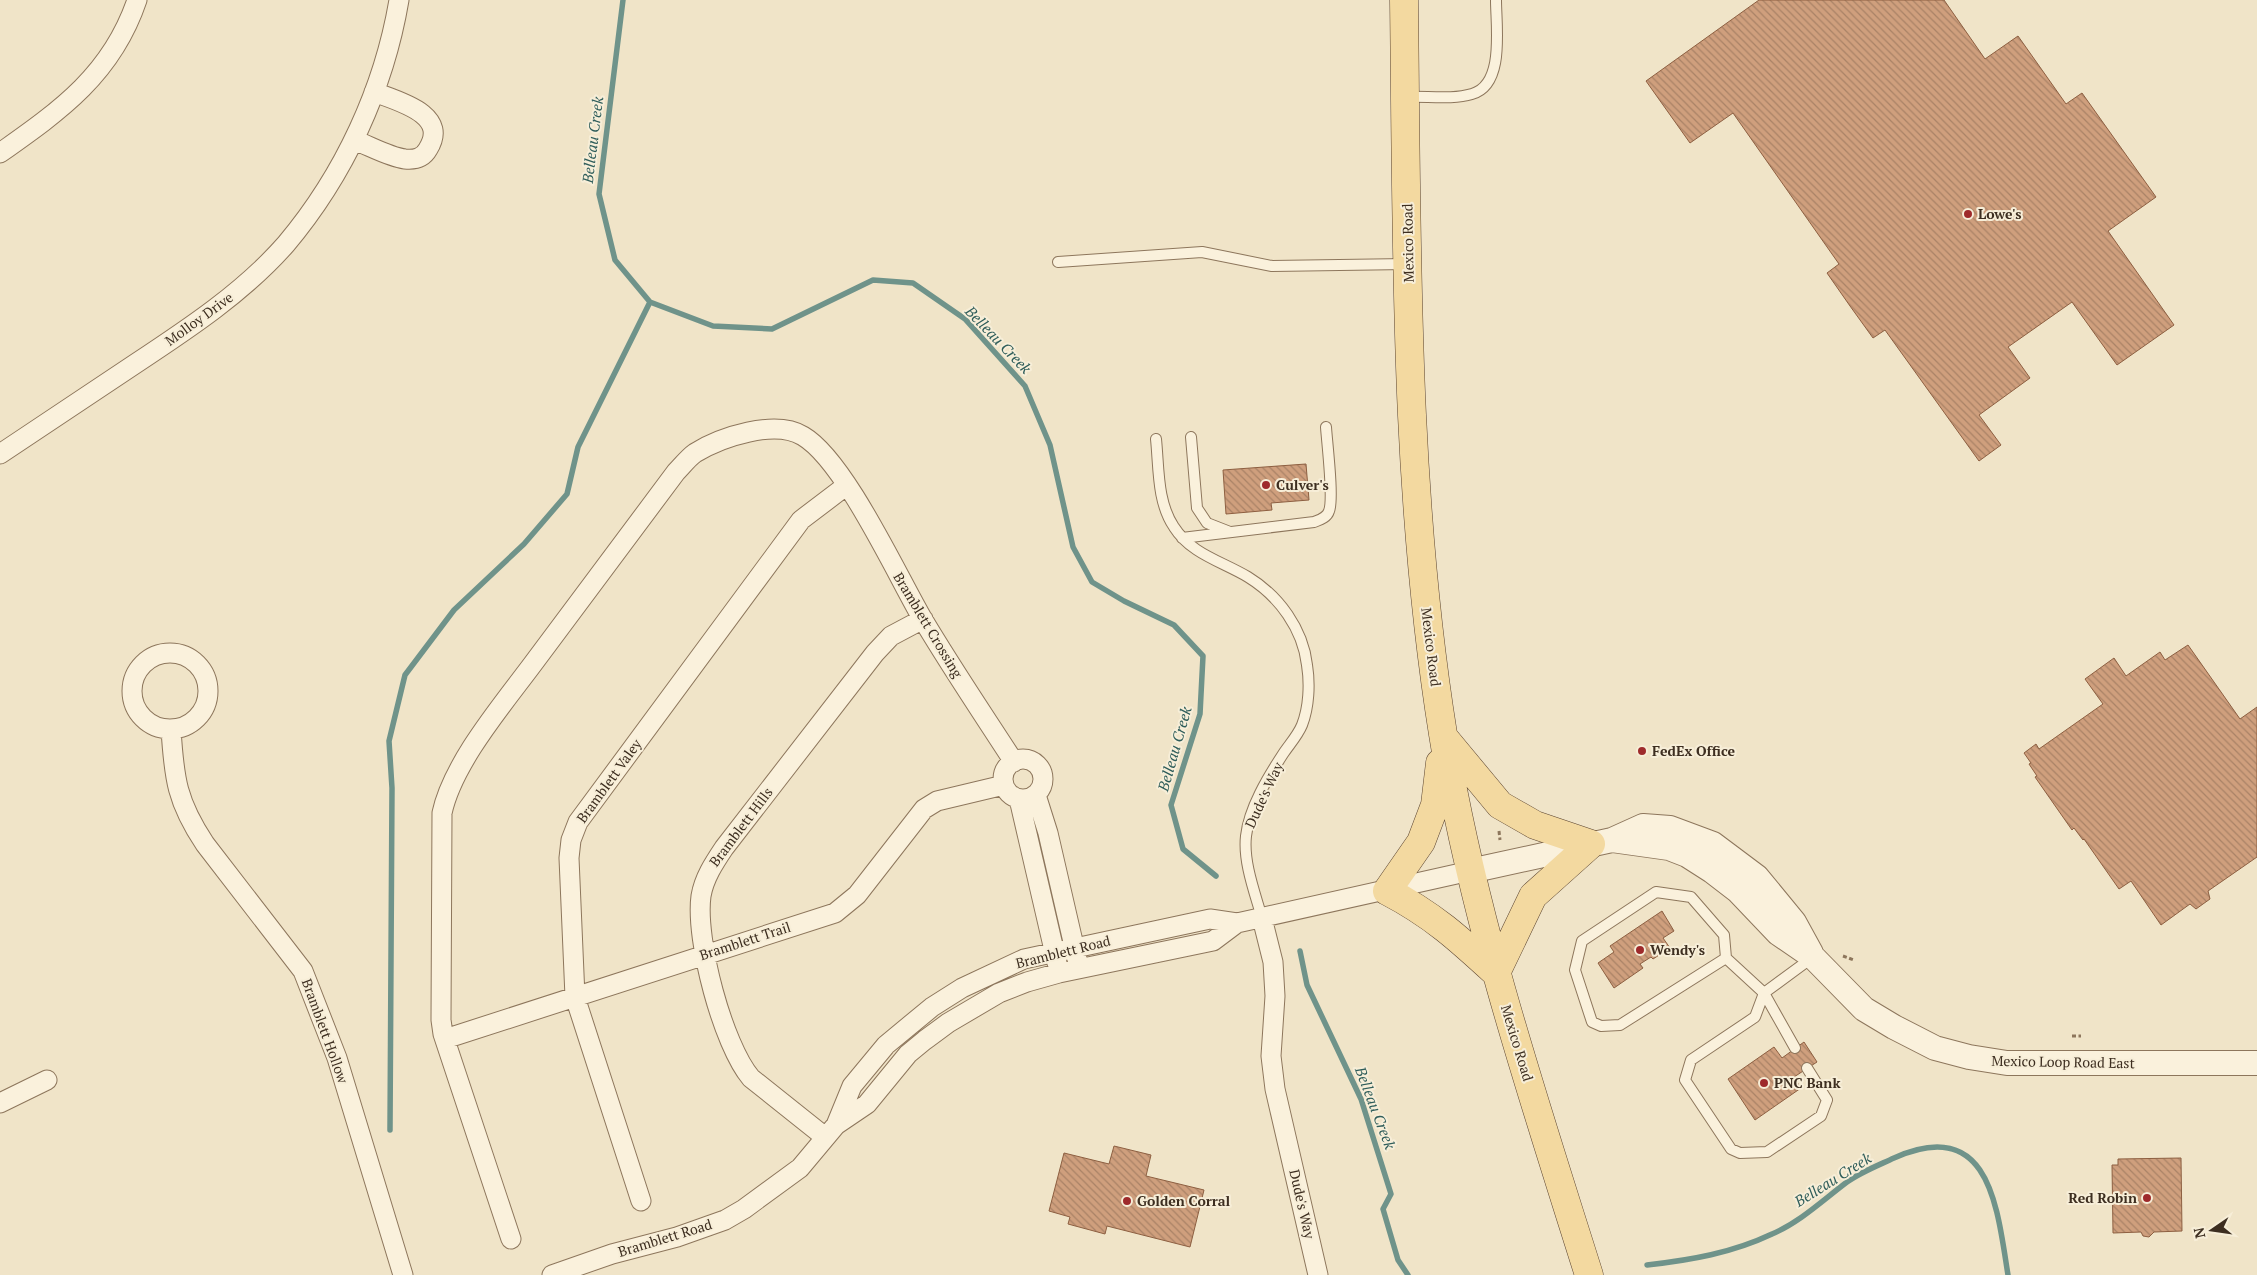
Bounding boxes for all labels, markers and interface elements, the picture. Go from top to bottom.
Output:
water label: Belleau Creek [577,95,607,185]
street label: Mexico Road [1397,203,1418,283]
place label: Lowe's [1978,204,2022,223]
marker: Lowe's [1962,208,1974,220]
street label: Molloy Drive [161,287,237,350]
water label: Belleau Creek [961,300,1037,378]
place label: Culver's [1276,475,1329,494]
marker: Culver's [1260,479,1272,491]
street label: Bramblett Crossing [889,568,968,682]
street label: Mexico Road [1417,607,1446,688]
water label: Belleau Creek [1152,703,1196,794]
street label: Bramblett Valey [572,734,646,826]
place label: FedEx Office [1652,741,1736,760]
marker: FedEx Office [1636,745,1648,757]
street label: Dude's Way [1240,758,1287,831]
street label: Bramblett Hills [705,783,777,870]
street label: Bramblett Trail [697,917,793,964]
street label: Bramblett Road [1013,931,1112,972]
place label: Wendy's [1650,940,1705,959]
marker: Wendy's [1634,944,1646,956]
street label: Bramblett Hollow [298,976,353,1086]
street label: Mexico Road [1497,1002,1538,1084]
street label: Mexico Loop Road East [1991,1051,2136,1072]
water label: Belleau Creek [1351,1063,1401,1153]
place label: PNC Bank [1774,1073,1841,1092]
marker: PNC Bank [1758,1077,1770,1089]
water label: Belleau Creek [1789,1147,1875,1211]
street label: Dude's Way [1285,1167,1320,1241]
place label: Red Robin [2068,1188,2137,1207]
place label: Golden Corral [1137,1191,1231,1210]
marker: Red Robin [2141,1192,2153,1204]
marker: Golden Corral [1121,1195,1133,1207]
north arrow [2187,1205,2237,1255]
street label: Bramblett Road [616,1214,714,1261]
text: N [2188,1225,2209,1240]

